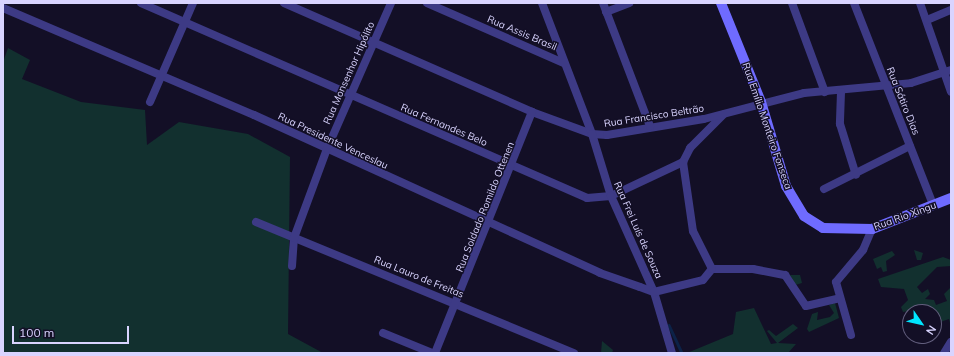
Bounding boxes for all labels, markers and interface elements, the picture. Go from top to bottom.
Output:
street label: Rua Assis Brasil [485,13,559,53]
street label: Rua Monsenhor Hipólito [321,20,377,126]
street label: Rua Emílio Monteiro Fonseca [740,61,794,191]
street label: Rua Sátiro Dias [884,65,922,137]
street label: Rua Fernandes Belo [399,101,489,149]
street label: Rua Francisco Beltrão [603,102,705,130]
street label: Rua Presidente Venceslau [276,110,390,172]
street label: Rua Soldado Romildo Ottenen [453,140,517,274]
street label: Rua Frei Luís de Souza [611,180,665,280]
street label: Rua Rio Xingu [872,199,938,233]
street label: Rua Lauro de Freitas [372,253,466,301]
north arrow [902,304,942,344]
scale bar [14,318,131,344]
text: N [923,323,939,338]
text: 100 m [19,325,54,340]

